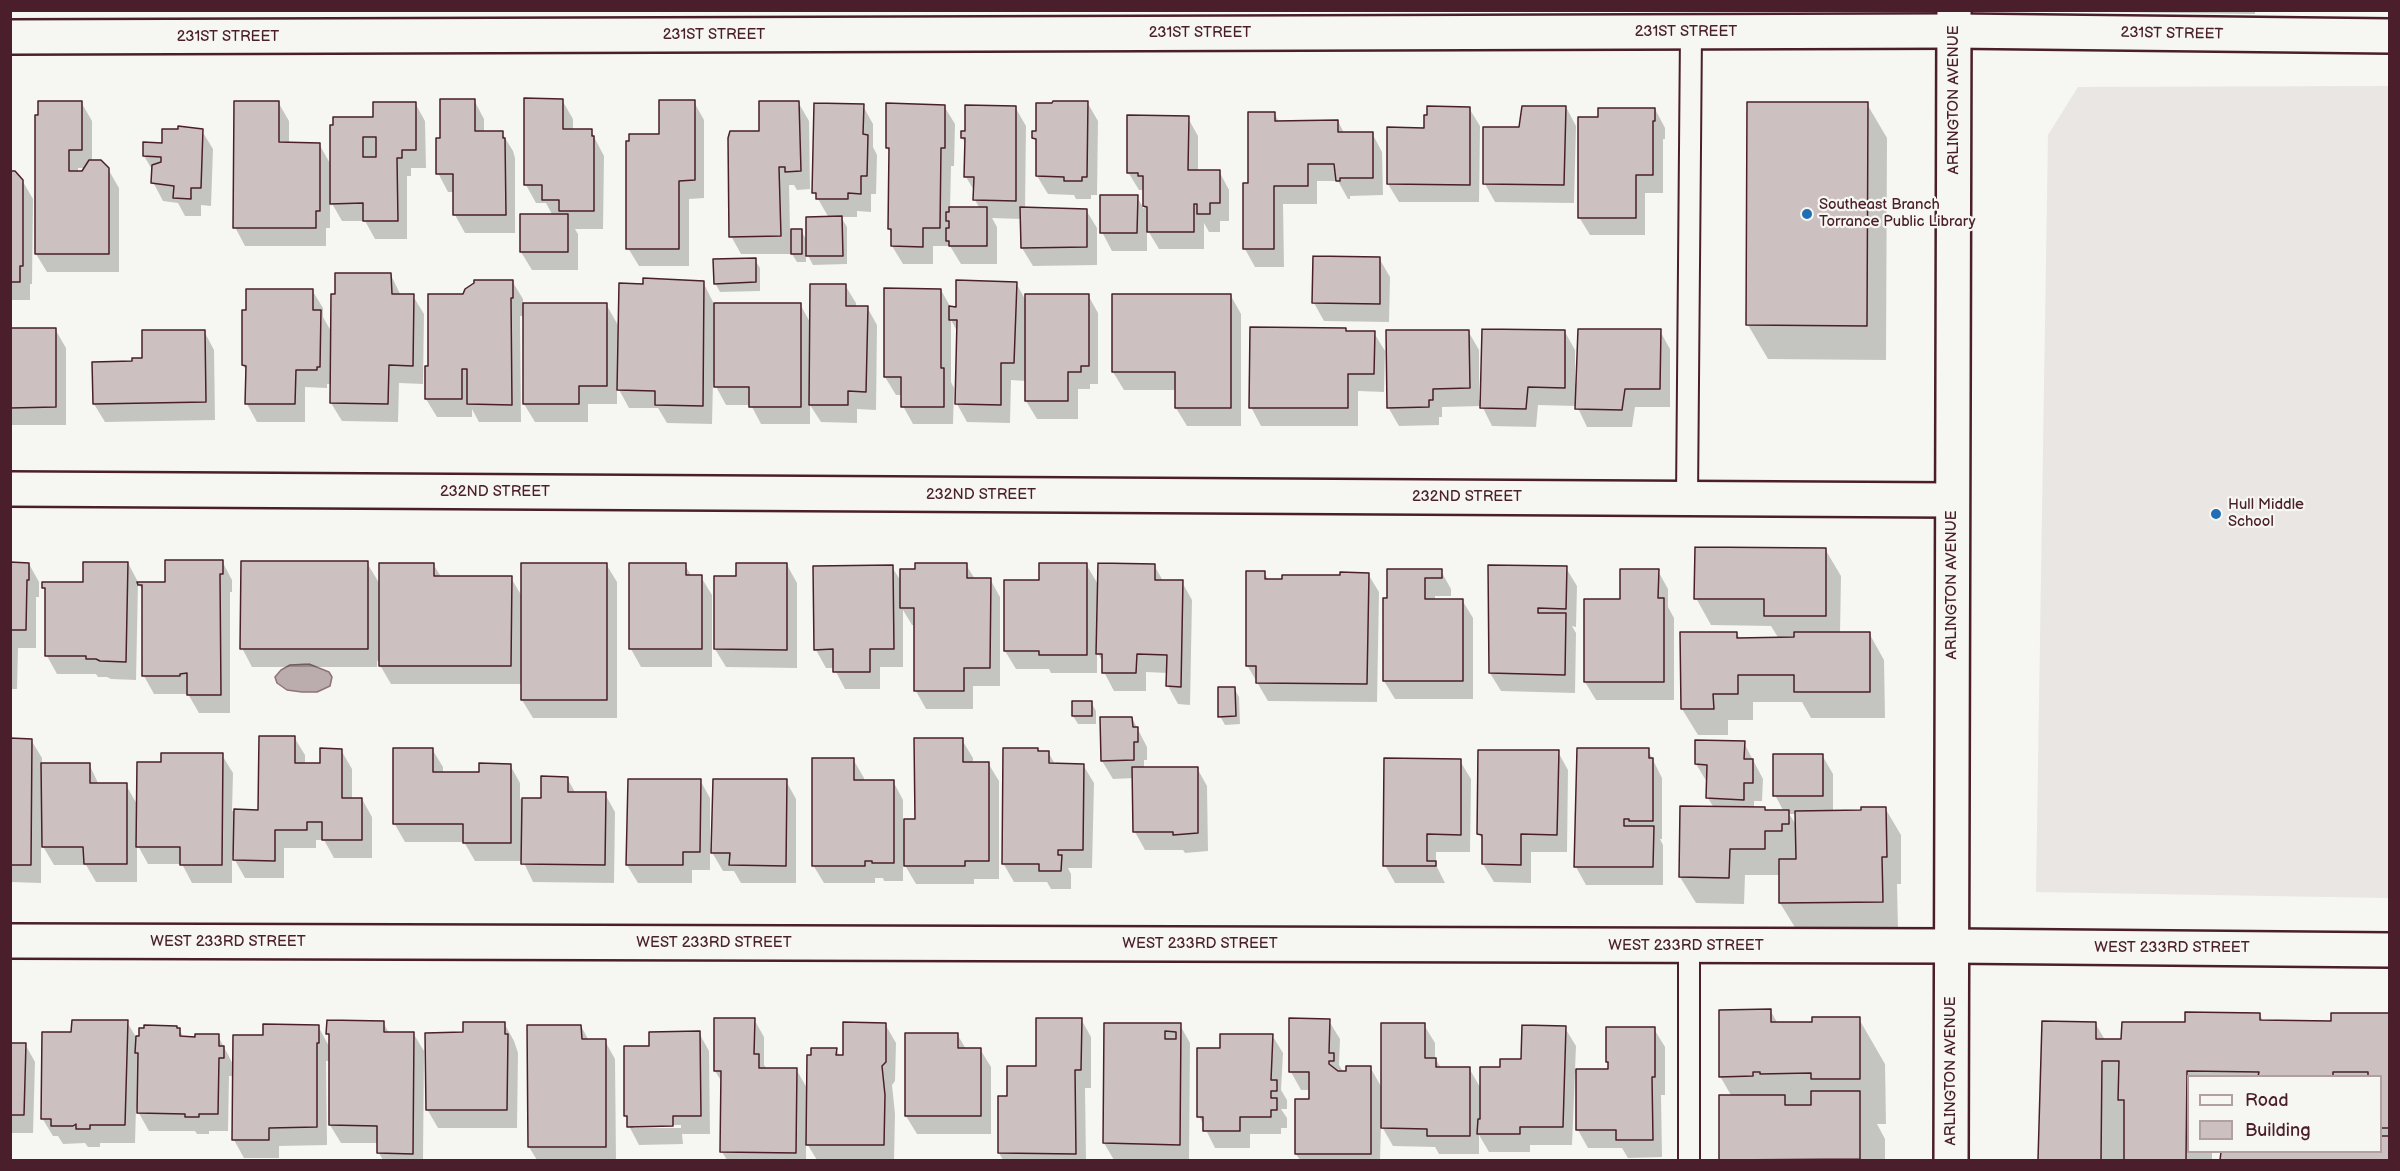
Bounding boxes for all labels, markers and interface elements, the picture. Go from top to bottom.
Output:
street label: 231ST STREET [1635,23,1737,41]
street label: 231ST STREET [1149,24,1251,42]
street label: 231ST STREET [2120,24,2224,44]
street label: ARLINGTON AVENUE [1945,25,1963,175]
street label: 231ST STREET [663,26,765,44]
street label: 231ST STREET [177,28,279,46]
place label: Southeast Branch Torrance Public Library [1819,196,1976,231]
marker: Southeast Branch Torrance Public Library [1800,207,1814,221]
street label: 232ND STREET [440,483,550,501]
street label: 232ND STREET [926,486,1036,504]
street label: 232ND STREET [1412,488,1522,506]
place label: Hull Middle School [2228,496,2304,531]
marker: Hull Middle School [2209,507,2223,521]
street label: ARLINGTON AVENUE [1943,510,1961,660]
street label: WEST 233RD STREET [150,933,306,951]
street label: WEST 233RD STREET [636,934,792,952]
street label: WEST 233RD STREET [1122,935,1278,953]
street label: WEST 233RD STREET [1608,937,1764,955]
street label: WEST 233RD STREET [2094,939,2250,957]
street label: ARLINGTON AVENUE [1942,996,1960,1146]
legend [2187,1075,2382,1153]
text: Road [2245,1090,2289,1111]
text: Building [2245,1120,2311,1141]

